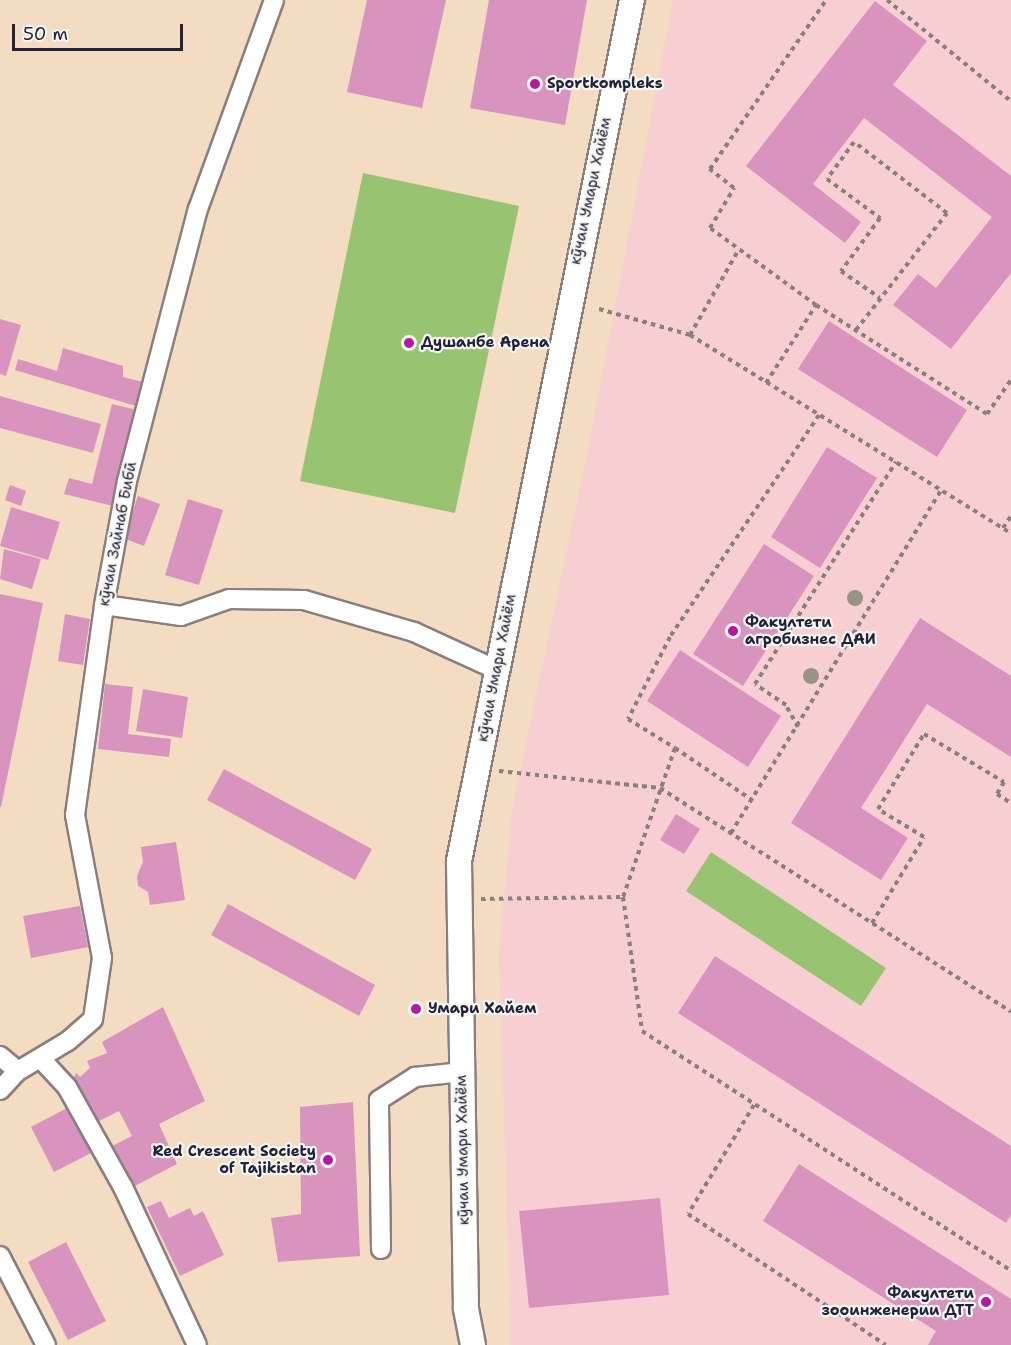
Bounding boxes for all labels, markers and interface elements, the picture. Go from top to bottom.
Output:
scale bar [15,12,186,50]
text: 50 m [23,22,68,46]
place label: Sportkompleks [547,75,663,93]
marker: Sportkompleks [528,77,542,91]
street label: кӯчаи Умари Хайём [567,116,615,266]
place label: Душанбе Арена [421,334,549,352]
marker: Душанбе Арена [402,336,416,350]
street label: кӯчаи Зайнаб Бибӣ [95,460,141,608]
street label: кӯчаи Умари Хайём [474,593,520,743]
place label: Факултети агробизнес ДАИ [745,613,876,648]
marker: Факултети агробизнес ДАИ [726,624,740,638]
place label: Умари Хайем [428,1000,536,1018]
marker: Умари Хайем [409,1002,423,1016]
street label: кӯчаи Умари Хайём [453,1075,473,1225]
place label: Red Crescent Society of Tajikistan [152,1142,316,1177]
marker: Red Crescent Society of Tajikistan [321,1153,335,1167]
place label: Факултети зооинженерии ДТТ [822,1284,974,1319]
marker: Факултети зооинженерии ДТТ [979,1295,993,1309]

